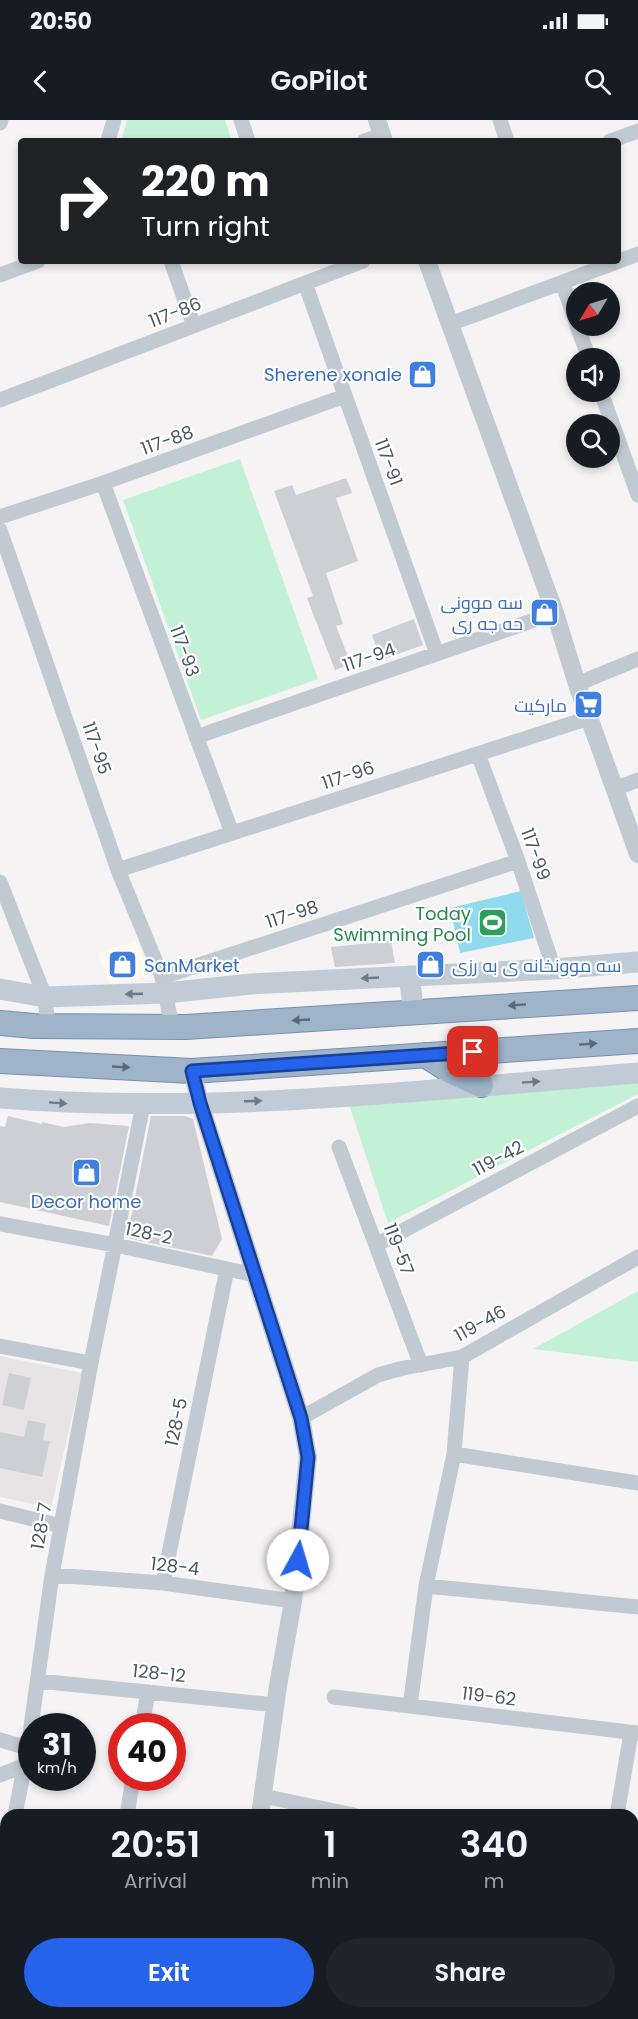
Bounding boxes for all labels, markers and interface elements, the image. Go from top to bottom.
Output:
text: 20:50 [30,6,92,37]
text: GoPilot [270,62,368,99]
icon: back [24,65,57,98]
icon: search [581,65,614,98]
text: 220 m [141,152,270,211]
icon: right [42,162,120,240]
text: Turn right [141,208,270,245]
north arrow [566,282,620,336]
map controls [566,282,620,468]
street label: 117-86 [145,291,205,333]
button: sound [566,348,620,402]
shop icon: Sherene xonale [407,358,439,390]
place label: Sherene xonale [264,362,402,387]
button: search [566,414,620,468]
street label: 117-88 [137,419,197,461]
street label: 117-91 [369,435,409,489]
place label: سه موونی حه جه ری [440,590,523,636]
shop icon: سه موونی حه جه ری [528,596,560,628]
street label: 117-93 [164,622,206,680]
street label: 117-94 [339,636,399,678]
supermarket icon: ماركيت [572,689,604,721]
place label: ماركيت [514,693,567,718]
street label: 117-95 [76,718,118,778]
street label: 117-96 [318,755,378,795]
street label: 117-99 [515,824,557,884]
street label: 117-98 [262,894,322,934]
place label: Today Swimming Pool [333,901,471,947]
sports icon: Today Swimming Pool [476,907,508,939]
shop icon: SanMarket [107,949,139,981]
shop icon: سه موونخانه ی به رزی [415,949,447,981]
place label: SanMarket [144,953,240,978]
place label: سه موونخانه ی به رزی [452,953,621,978]
one-way arrow [360,973,379,982]
one-way arrow [124,989,143,998]
one-way arrow [507,1000,526,1010]
one-way arrow [292,1016,311,1025]
pin [447,1026,498,1077]
icon: arrive [456,1035,489,1068]
one-way arrow [579,1040,598,1049]
one-way arrow [112,1063,131,1072]
one-way arrow [522,1077,541,1086]
one-way arrow [244,1096,263,1106]
one-way arrow [49,1098,68,1107]
street label: 119-42 [468,1134,528,1182]
shop icon: Decor home [70,1156,102,1188]
place label: Decor home [31,1189,141,1214]
street label: 128-2 [123,1216,175,1250]
street label: 119-57 [378,1219,420,1279]
street label: 119-46 [450,1299,510,1347]
street label: 128-5 [159,1396,193,1448]
street label: 128-7 [25,1500,57,1551]
position arrow [266,1528,330,1592]
street label: 128-4 [149,1551,201,1581]
street label: 128-12 [131,1658,187,1688]
street label: 119-62 [460,1680,518,1712]
speed limit sign: 40 [108,1713,186,1791]
text: 31 [42,1723,72,1766]
text: km/h [37,1757,77,1778]
text: 20:51 [111,1819,200,1870]
text: 1 [323,1819,337,1870]
text: 340 [460,1819,528,1870]
text: Arrival [124,1867,187,1895]
text: min [311,1867,349,1895]
text: m [484,1867,504,1895]
button: Exit [24,1938,314,2007]
button: Share [326,1938,615,2007]

